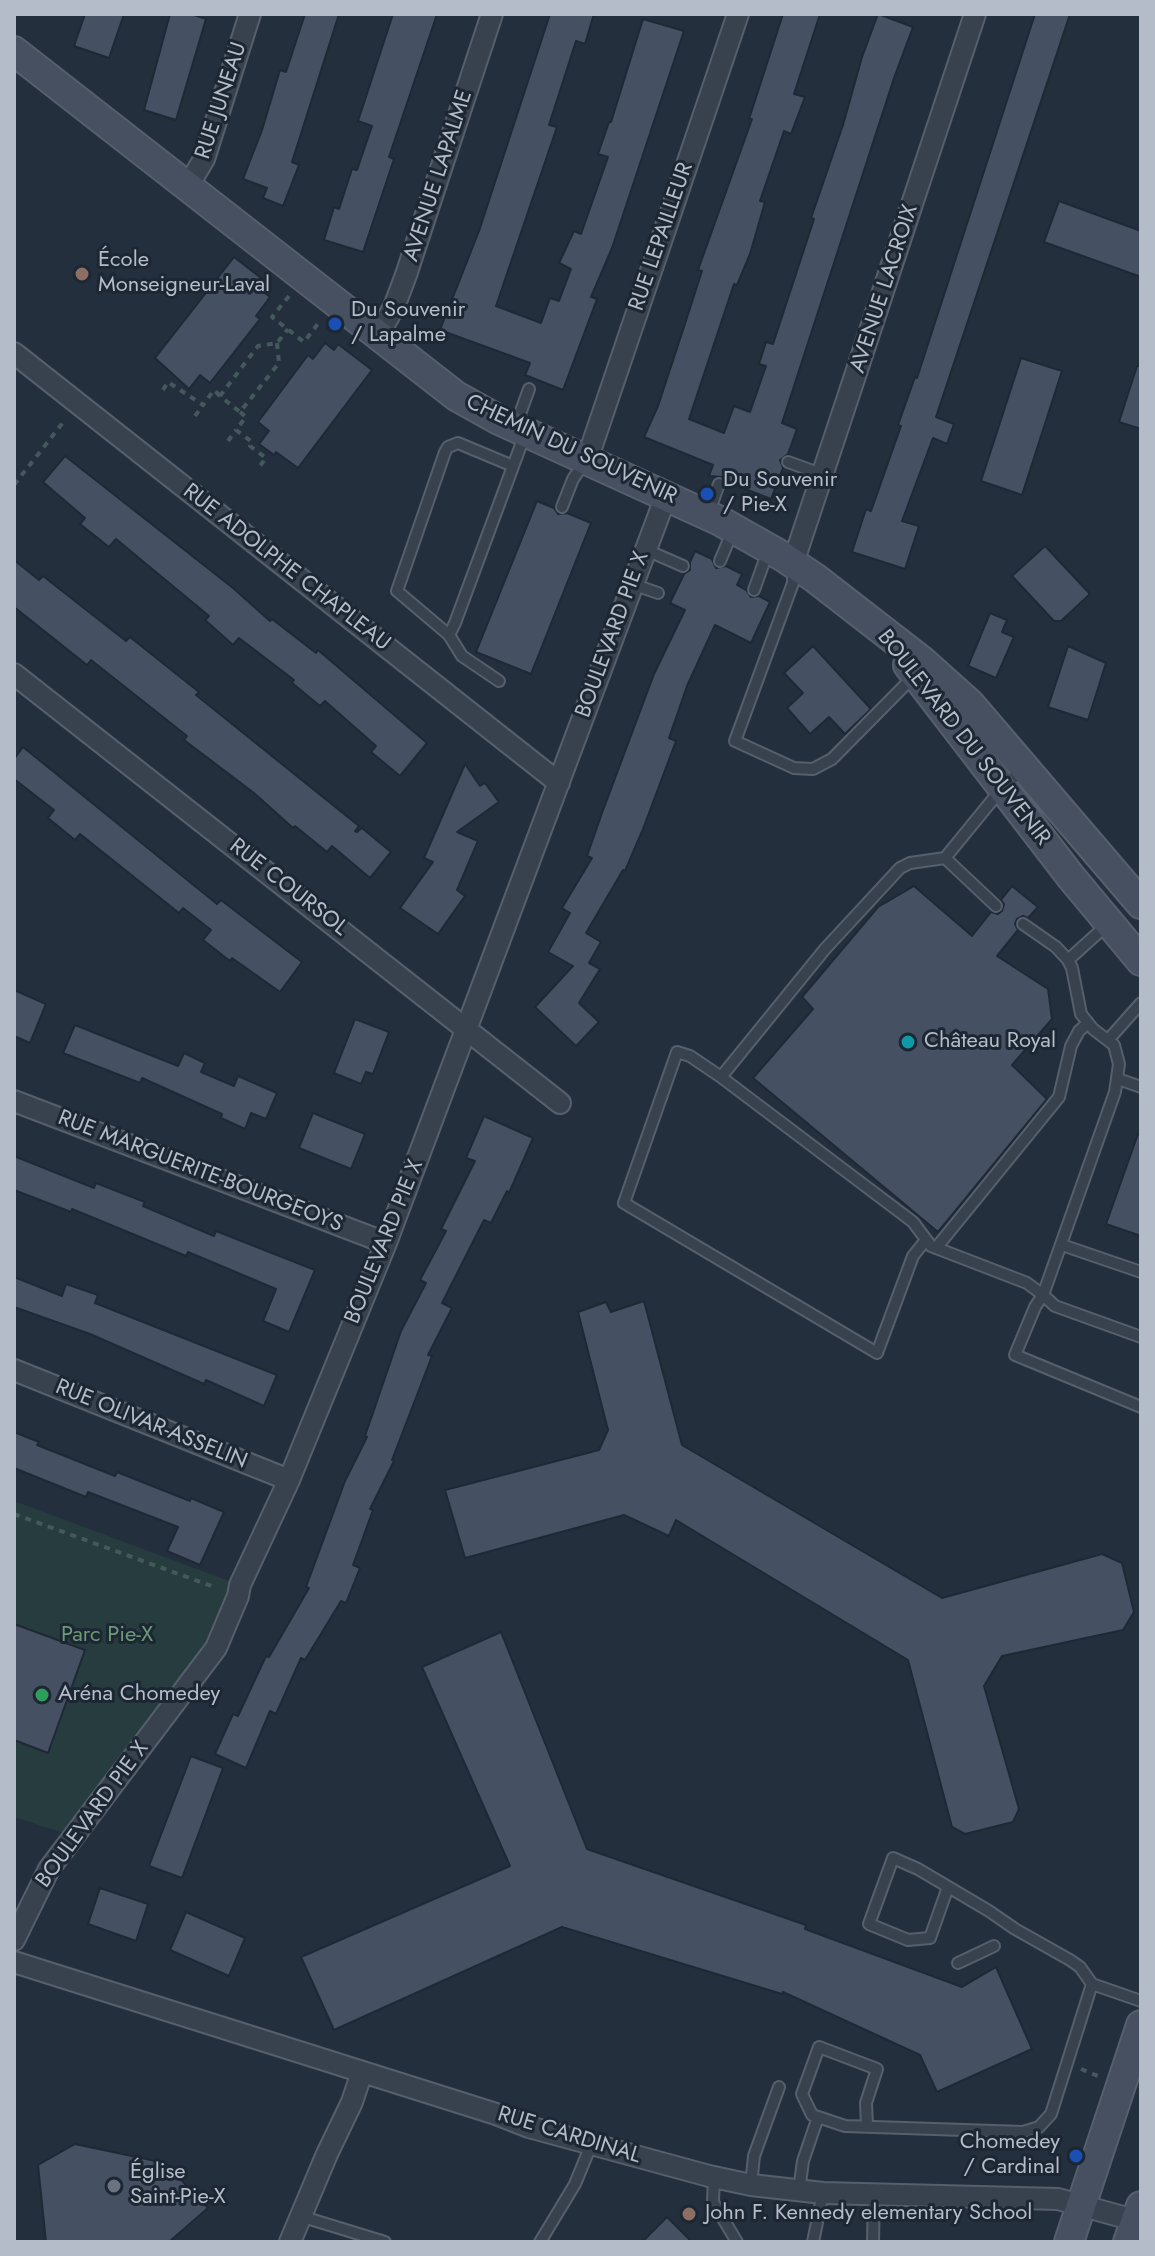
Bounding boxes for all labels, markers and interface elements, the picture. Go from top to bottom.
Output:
street label: RUE JUNEAU [191,39,253,163]
street label: AVENUE LAPALME [399,87,479,265]
street label: RUE LEPAILLEUR [624,159,700,315]
street label: AVENUE LACROIX [845,202,925,376]
place label: École Monseigneur-Laval [98,248,270,300]
marker: École Monseigneur-Laval [73,265,91,283]
place label: Du Souvenir / Lapalme [351,298,465,350]
marker: Du Souvenir / Lapalme [326,315,344,333]
street label: CHEMIN DU SOUVENIR [461,390,681,510]
place label: Du Souvenir / Pie-X [723,468,837,520]
street label: RUE ADOLPHE CHAPLEAU [177,479,395,657]
marker: Du Souvenir / Pie-X [698,485,716,503]
street label: BOULEVARD PIE X [571,548,655,722]
street label: BOULEVARD DU SOUVENIR [871,625,1055,851]
street label: RUE COURSOL [224,834,352,942]
place label: Château Royal [924,1029,1056,1055]
marker: Château Royal [899,1033,917,1051]
street label: RUE MARGUERITE-BOURGEOYS [54,1105,346,1239]
street label: BOULEVARD PIE X [340,1156,430,1328]
street label: RUE OLIVAR-ASSELIN [51,1374,251,1476]
park label: Parc Pie-X [61,1623,153,1649]
place label: Aréna Chomedey [58,1682,220,1708]
marker: Aréna Chomedey [33,1686,51,1704]
street label: BOULEVARD PIE X [31,1737,155,1893]
street label: RUE CARDINAL [494,2102,644,2170]
place label: Chomedey / Cardinal [960,2130,1060,2182]
marker: Chomedey / Cardinal [1067,2147,1085,2165]
place label: Église Saint-Pie-X [130,2160,226,2212]
marker: Église Saint-Pie-X [105,2177,123,2195]
place label: John F. Kennedy elementary School [705,2201,1032,2227]
marker: John F. Kennedy elementary School [680,2205,698,2223]

